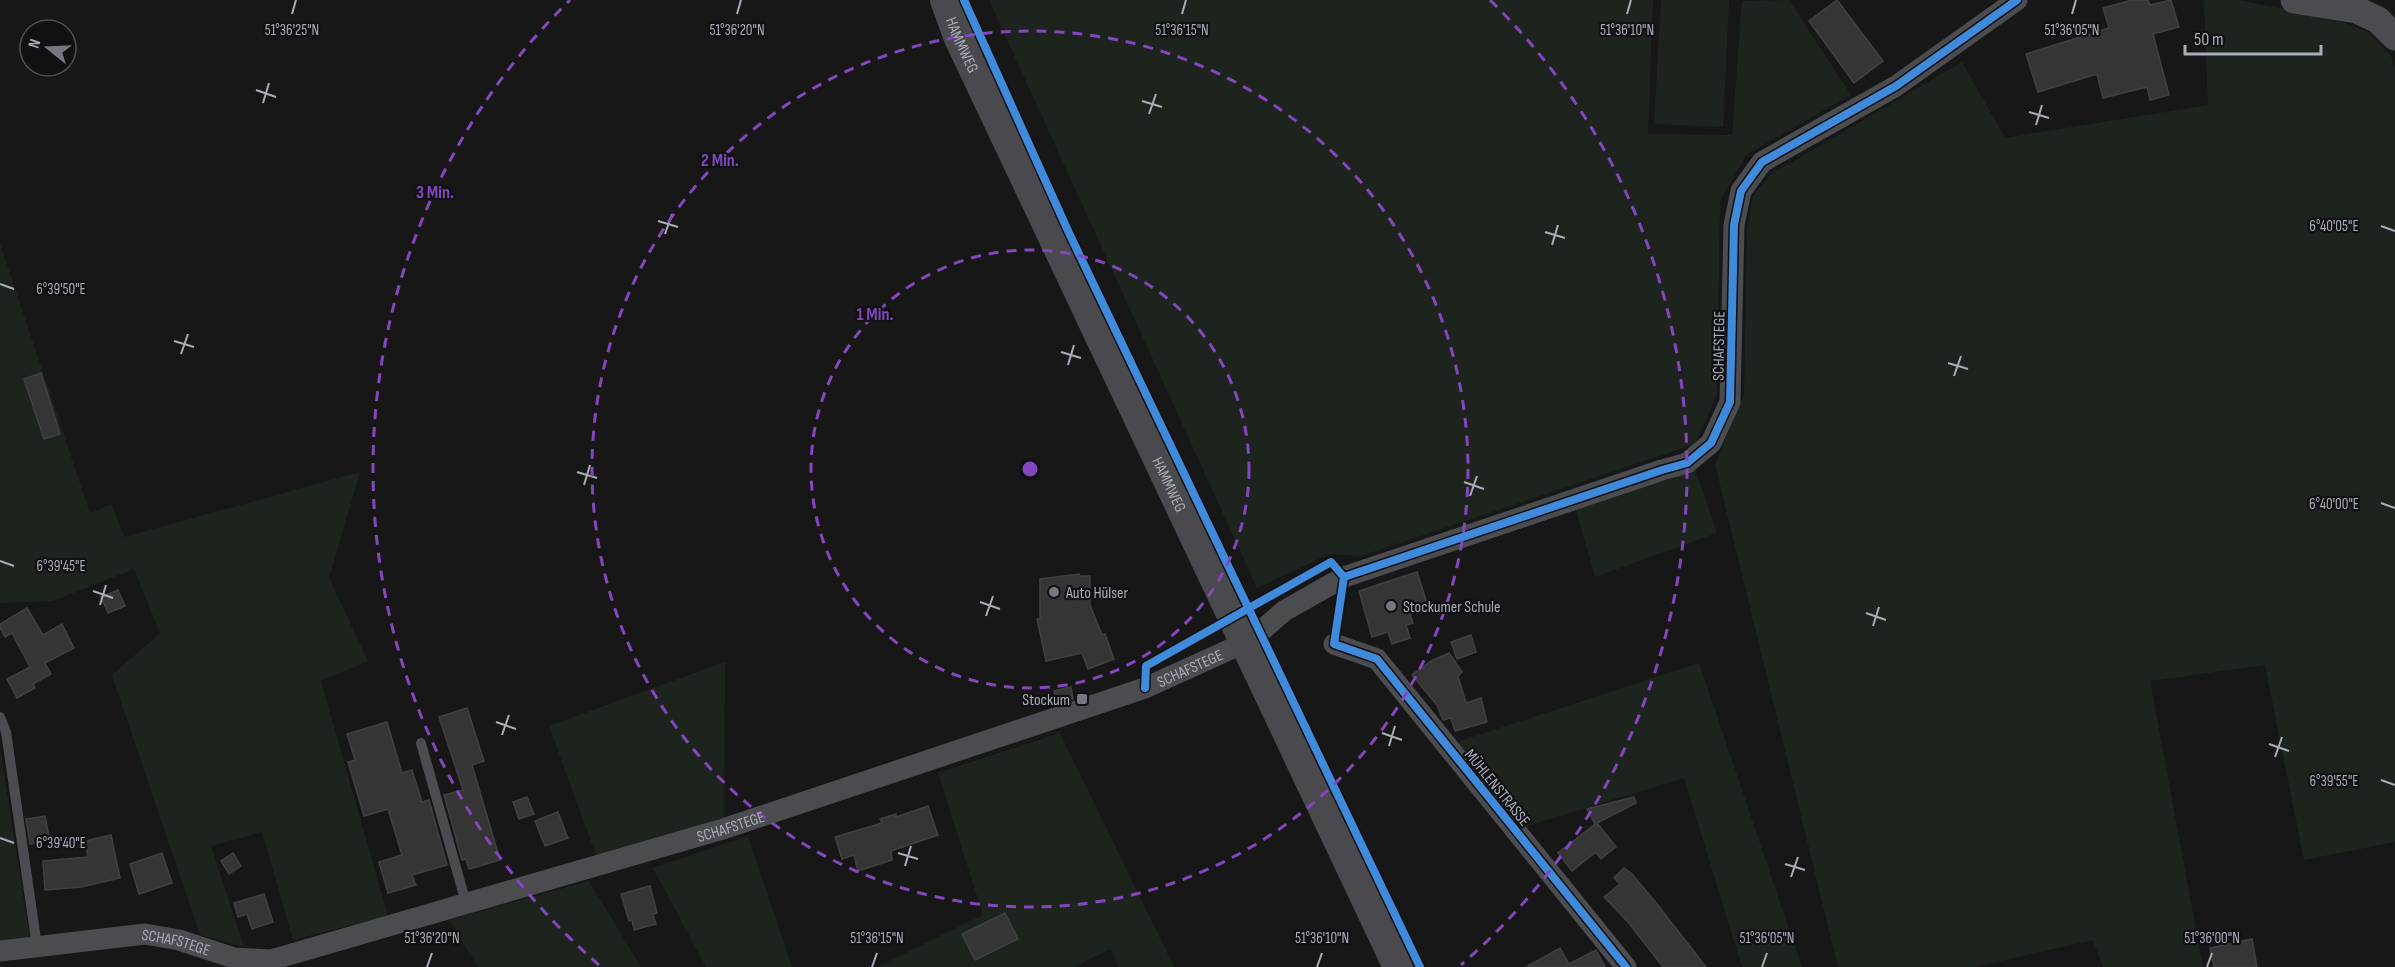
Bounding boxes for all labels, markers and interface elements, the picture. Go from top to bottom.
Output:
street label: HAMMWEG [941,15,982,76]
north arrow [18,18,78,78]
scale bar [2185,18,2322,56]
text: 51°36'25"N [265,21,319,40]
text: 51°36'20"N [709,21,765,40]
text: 51°36'15"N [1155,21,1209,40]
text: 51°36'10"N [1600,21,1654,40]
text: 51°36'05"N [2045,21,2100,40]
text: 50 m [2194,29,2224,50]
text: N [25,37,46,51]
text: 2 Min. [701,150,739,171]
text: 3 Min. [416,182,454,203]
text: 6°40'05"E [2309,217,2359,236]
text: 6°39'50"E [36,280,86,299]
text: 1 Min. [856,304,894,325]
street label: SCHAFSTEGE [1709,311,1730,381]
street label: HAMMWEG [1147,454,1190,516]
centre of rings [1020,459,1040,479]
text: 6°40'00"E [2309,495,2359,514]
text: 6°39'45"E [36,557,86,576]
place label: Auto Hülser [1065,584,1128,603]
marker: Auto Hülser [1047,585,1061,599]
place label: Stockumer Schule [1403,598,1500,617]
marker: Stockumer Schule [1384,599,1398,613]
street label: SCHAFSTEGE [1155,646,1226,692]
place label: Stockum [1022,691,1070,710]
marker: Stockum [1075,692,1089,706]
street label: MÜHLENSTRASSE [1460,746,1534,830]
text: 6°39'55"E [2310,772,2358,791]
street label: SCHAFSTEGE [695,808,767,847]
text: 6°39'40"E [36,834,86,853]
street label: SCHAFSTEGE [140,926,212,961]
text: 51°36'20"N [404,929,460,948]
text: 51°36'15"N [850,929,904,948]
text: 51°36'10"N [1295,929,1349,948]
text: 51°36'05"N [1740,929,1795,948]
text: 51°36'00"N [2184,929,2240,948]

